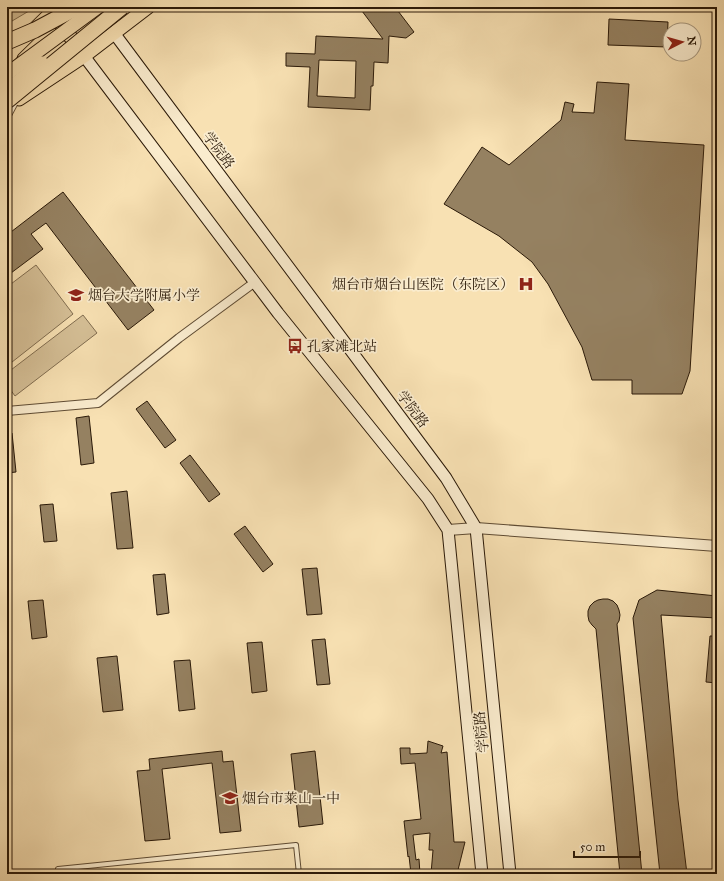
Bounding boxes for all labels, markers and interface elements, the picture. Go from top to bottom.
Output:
north arrow [662,22,702,62]
text: N [684,36,698,47]
street label: 学院路 [199,128,238,172]
hospital icon: 烟台市烟台山医院（东院区） [517,275,535,293]
place label: 烟台市烟台山医院（东院区） [332,276,514,293]
school or university icon: 烟台大学附属小学 [67,286,85,304]
place label: 烟台大学附属小学 [88,287,200,304]
bus stop icon: 孔家滩北站 [286,337,304,355]
place label: 孔家滩北站 [307,338,377,355]
street label: 学院路 [393,387,432,431]
street label: 学院路 [471,710,492,754]
school or university icon: 烟台市莱山一中 [221,789,239,807]
place label: 烟台市莱山一中 [242,790,340,807]
scale bar [574,833,640,859]
text: 50 m [580,840,605,854]

